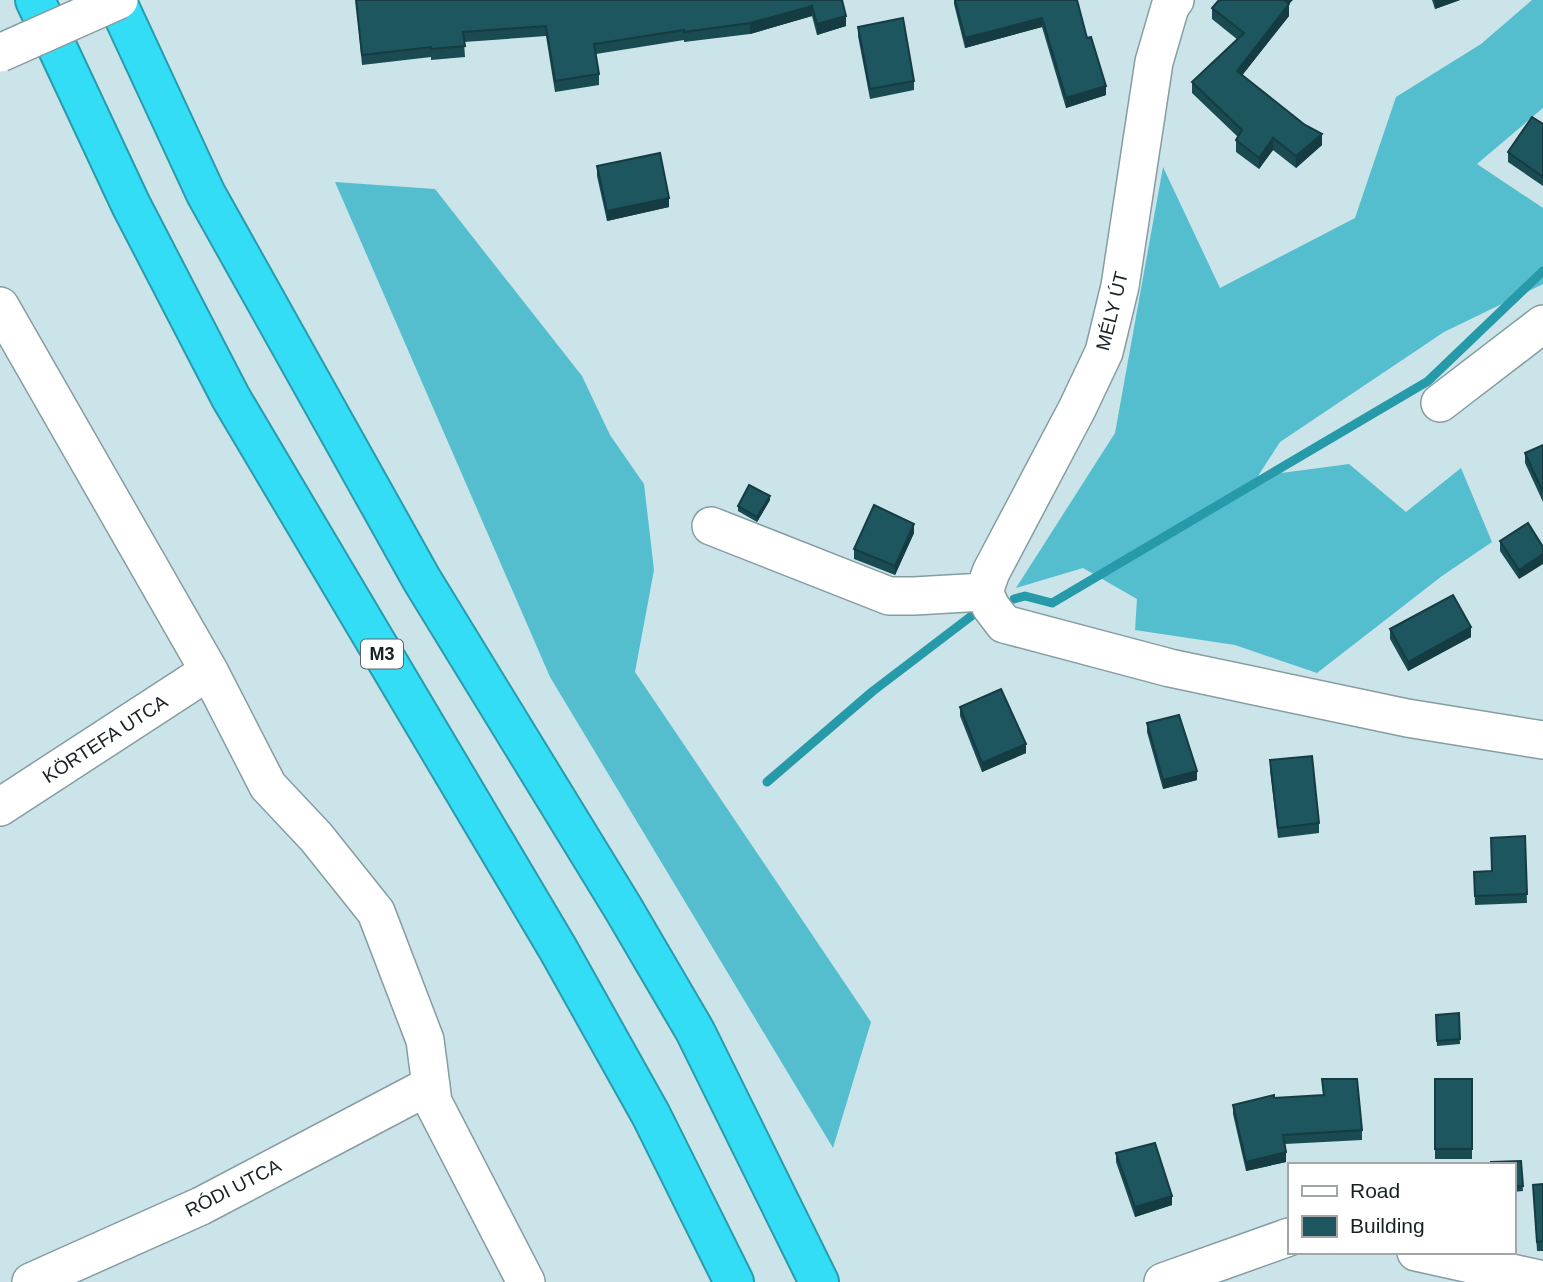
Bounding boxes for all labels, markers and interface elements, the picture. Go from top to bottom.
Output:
street label: MÉLY ÚT [1092,269,1132,353]
road number: M3 [361,640,403,668]
street label: KÖRTEFA UTCA [39,691,171,787]
street label: RÓDI UTCA [182,1155,285,1221]
legend [1288,1163,1515,1254]
text: Road [1350,1179,1400,1202]
text: Building [1350,1214,1425,1237]

